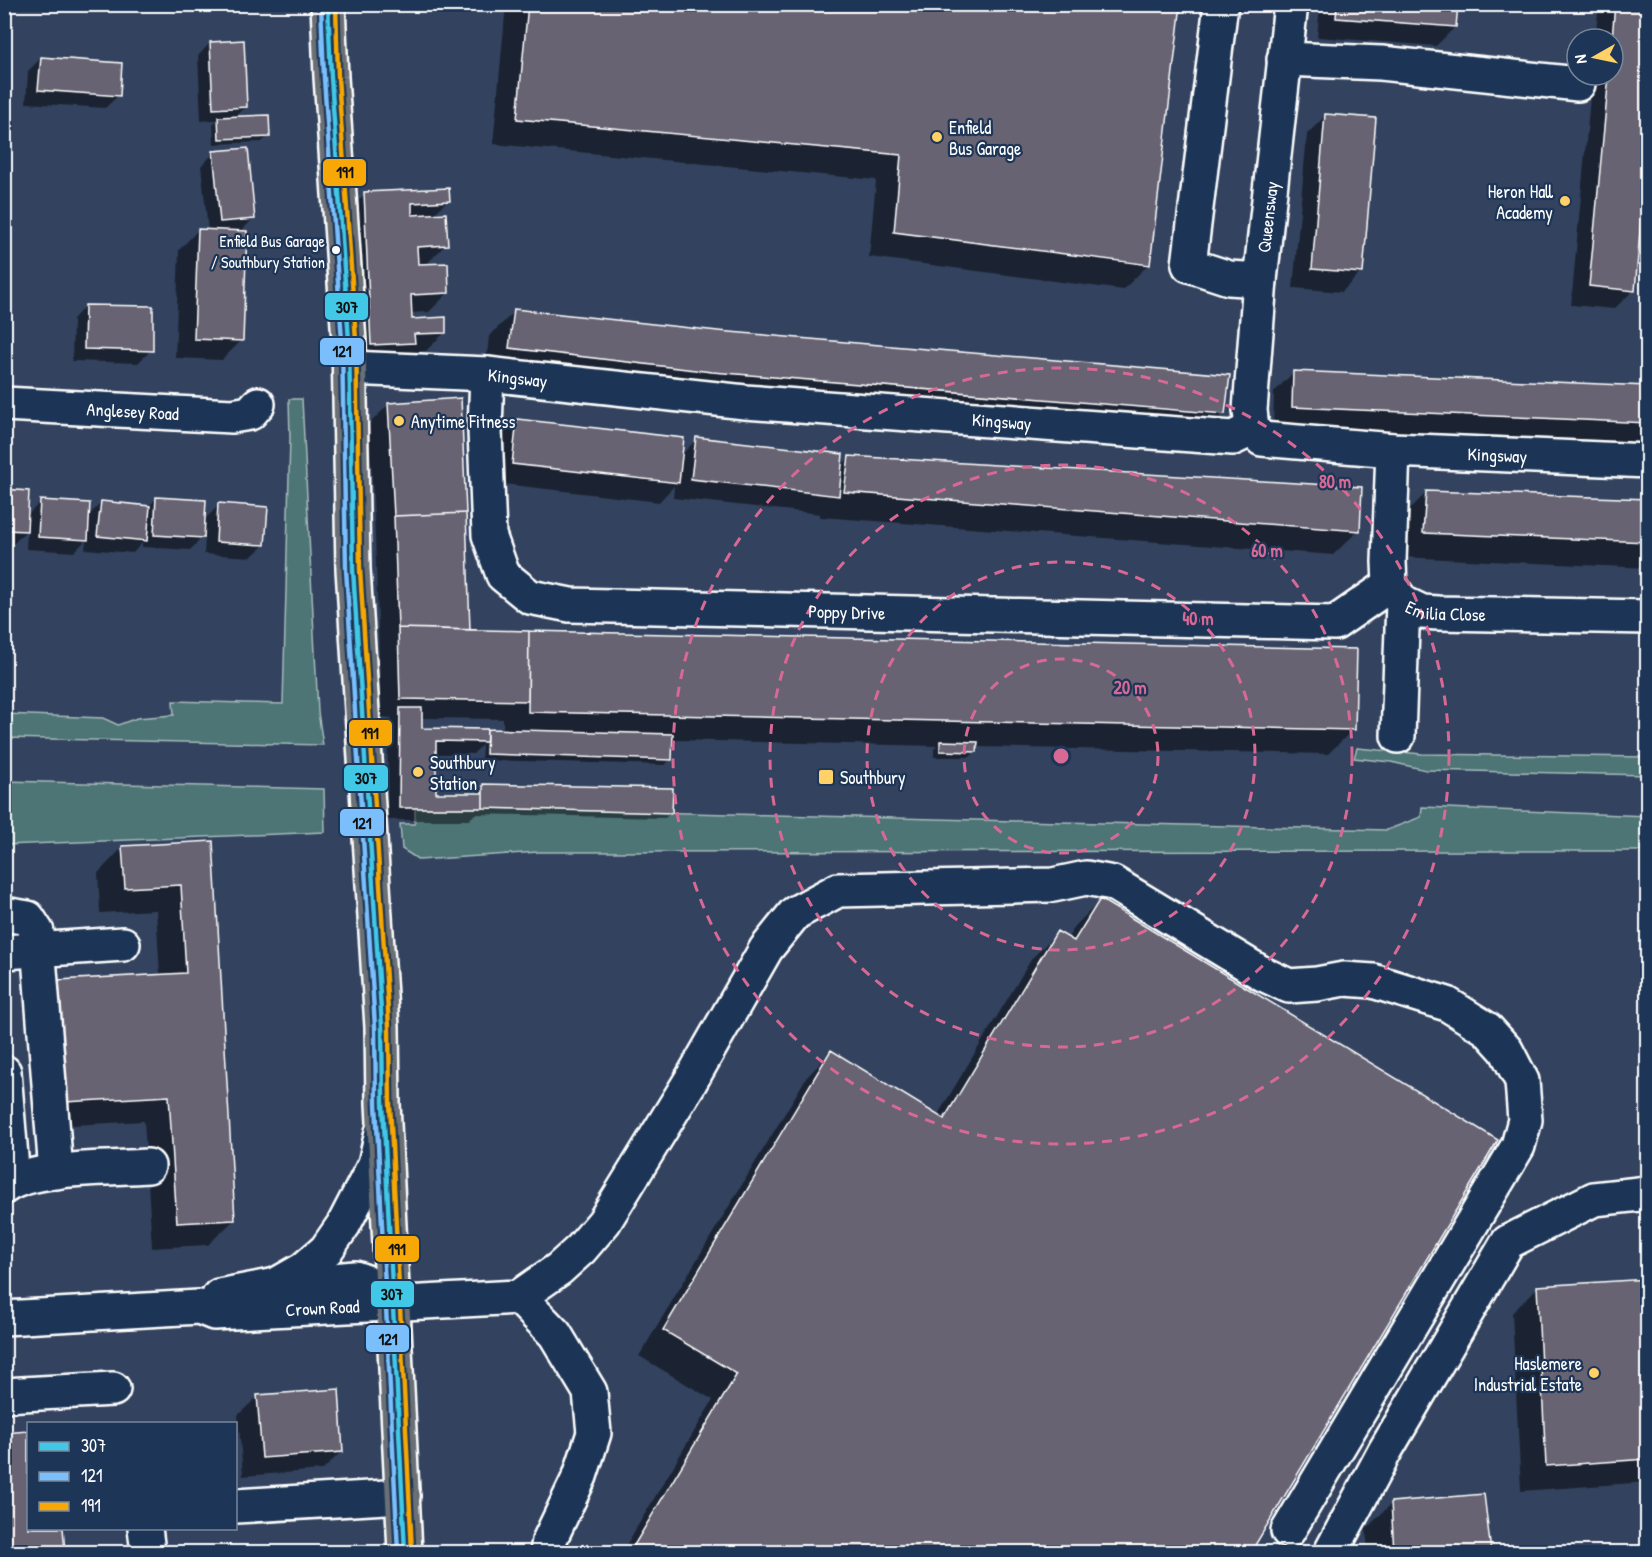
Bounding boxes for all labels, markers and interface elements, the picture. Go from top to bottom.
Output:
north arrow [1565,27,1625,87]
text: N [1569,53,1592,65]
place label: Enfield Bus Garage [949,115,1021,161]
marker: Enfield Bus Garage [930,130,944,144]
line badge: 191 [322,158,367,187]
text: 191 [336,161,354,183]
place label: Heron Hall Academy [1488,179,1553,225]
street label: Queensway [1251,180,1284,254]
marker: Heron Hall Academy [1558,194,1572,208]
place label: Enfield Bus Garage / Southbury Station [211,230,326,273]
marker: Enfield Bus Garage / Southbury Station [330,244,342,256]
line badge: 307 [324,292,369,321]
text: 307 [336,296,358,318]
line badge: 121 [319,337,365,366]
text: 121 [332,340,352,362]
street label: Kingsway [487,362,549,393]
street label: Anglesey Road [86,396,180,426]
street label: Kingsway [971,406,1033,436]
place label: Anytime Fitness [411,409,516,434]
marker: Anytime Fitness [392,414,406,428]
street label: Kingsway [1467,441,1528,468]
text: 80 m [1319,469,1351,494]
text: 60 m [1251,538,1283,563]
street label: Emilia Close [1402,594,1486,626]
street label: Poppy Drive [808,598,886,625]
text: 40 m [1182,606,1214,631]
text: 20 m [1114,675,1146,700]
line badge: 191 [348,719,393,747]
text: 191 [361,722,379,744]
centre of rings [1051,746,1071,766]
place label: Southbury Station [430,750,496,796]
line badge: 307 [343,764,389,792]
marker: Southbury Station [411,765,425,779]
place label: Southbury [840,765,906,790]
text: 307 [355,767,377,789]
marker: Southbury [817,768,835,786]
line badge: 121 [339,808,385,837]
text: 121 [352,812,372,834]
line badge: 191 [374,1235,420,1263]
text: 191 [388,1238,406,1260]
line badge: 307 [370,1280,415,1308]
text: 307 [381,1283,403,1305]
street label: Crown Road [285,1293,360,1322]
line badge: 121 [365,1324,410,1353]
text: 121 [378,1328,398,1350]
place label: Haslemere Industrial Estate [1474,1351,1582,1397]
marker: Haslemere Industrial Estate [1587,1366,1601,1380]
legend [27,1422,237,1530]
text: 307 [81,1433,106,1458]
text: 121 [81,1463,103,1488]
text: 191 [81,1493,101,1518]

